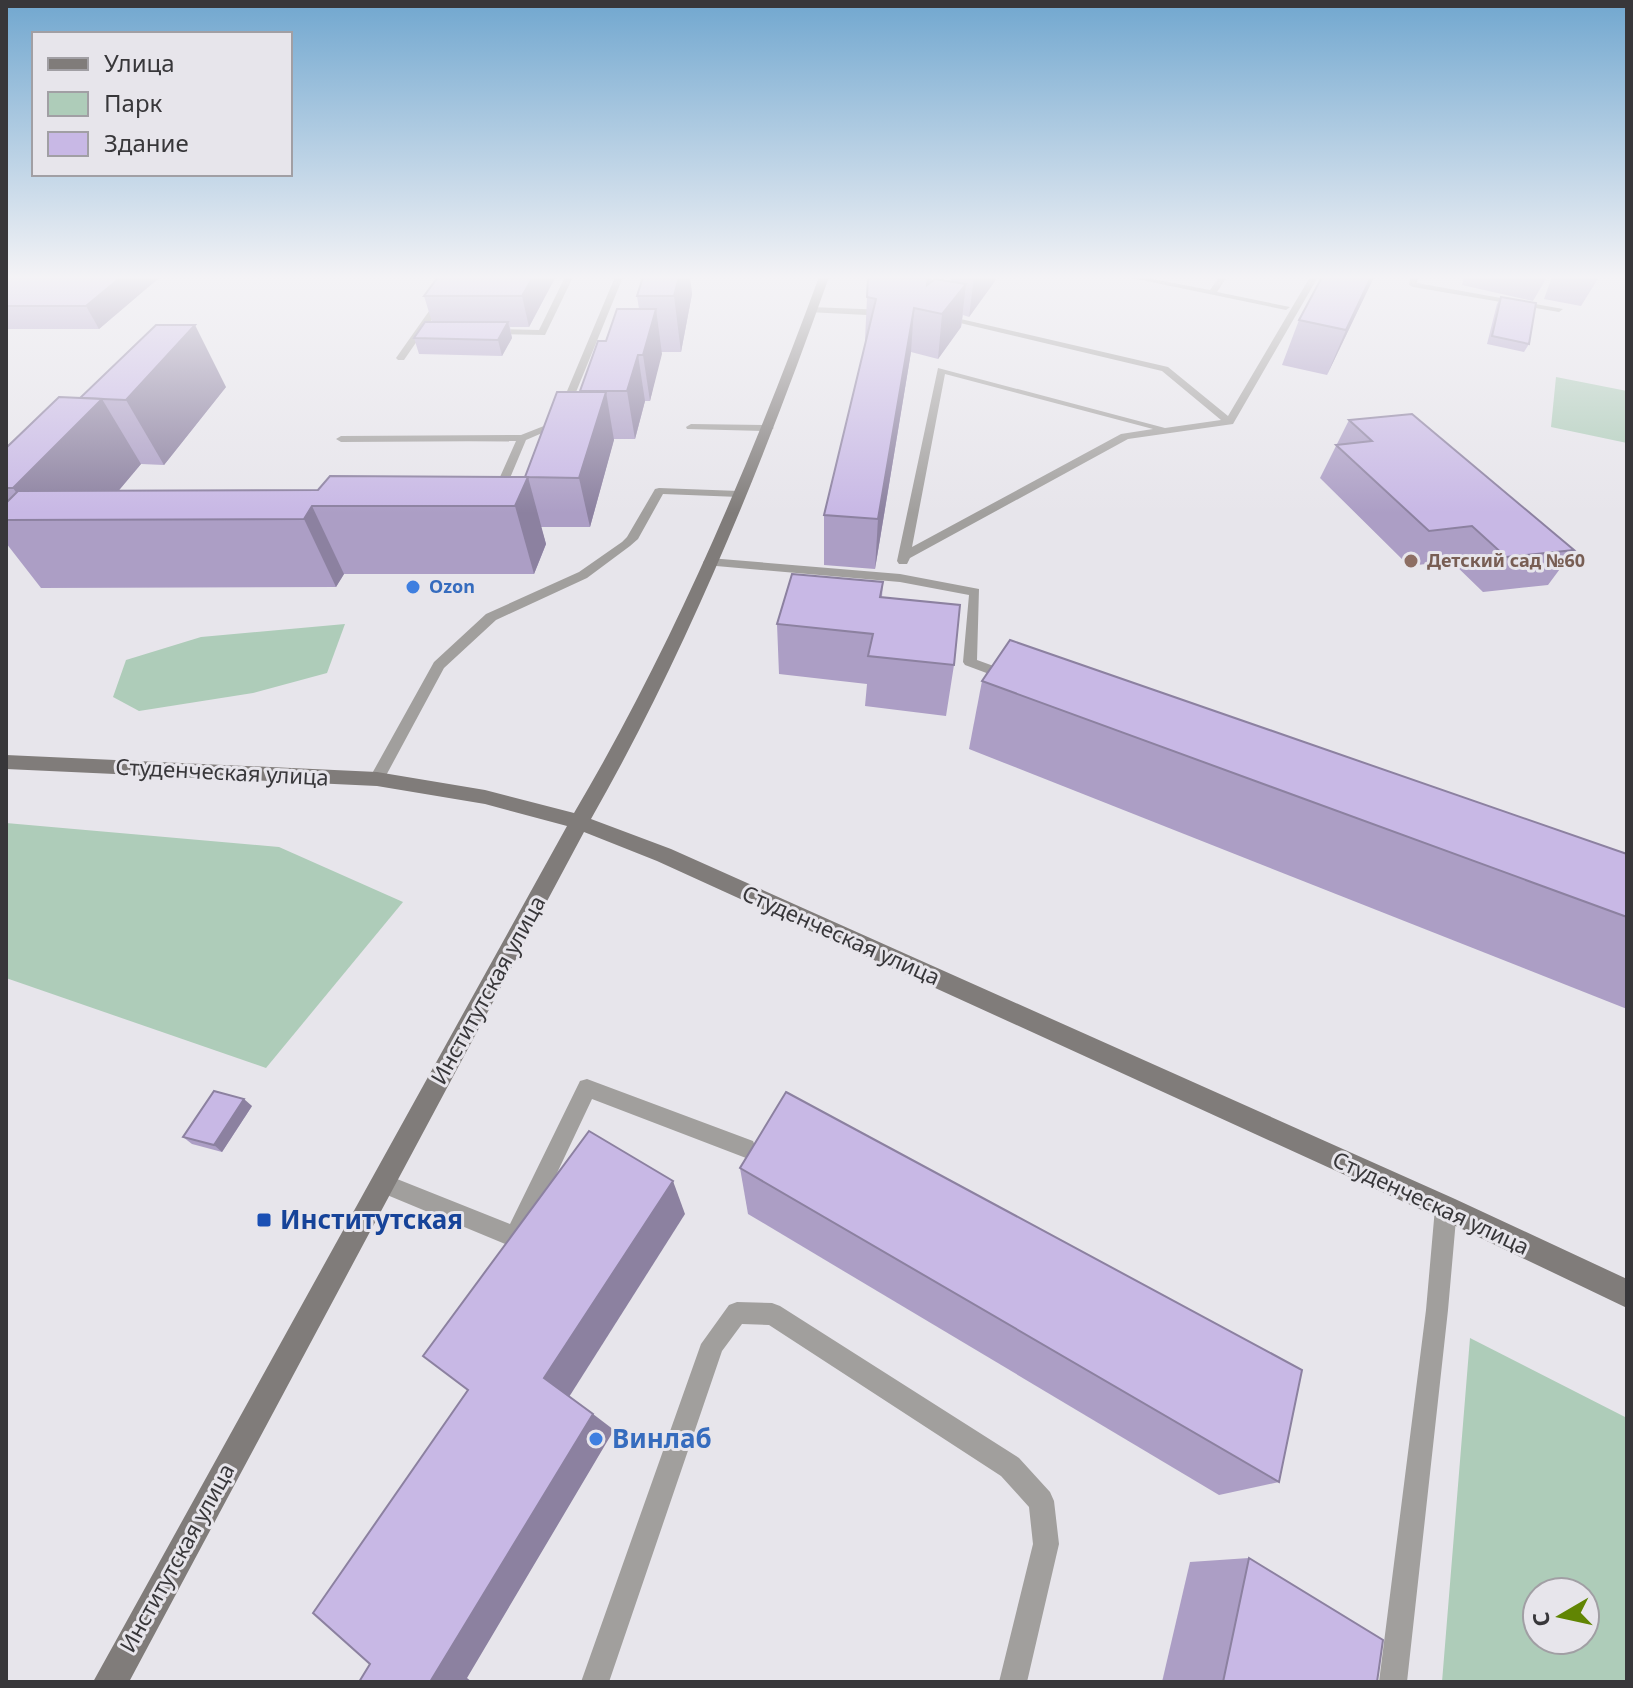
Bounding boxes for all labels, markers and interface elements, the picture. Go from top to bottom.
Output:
legend [32,32,292,176]
text: Улица [104,46,175,79]
text: Парк [104,86,163,119]
text: Здание [104,126,189,159]
place label: Детский сад №60 [1427,548,1585,572]
marker: Детский сад №60 [1402,552,1420,570]
place label: Ozon [429,574,475,598]
marker: Ozon [404,578,422,596]
street label: Студенческая улица [115,750,329,792]
street label: Студенческая улица [738,877,945,991]
street label: Институтская улица [423,890,551,1089]
street label: Студенческая улица [1328,1143,1535,1261]
place label: Институтская [280,1201,463,1237]
marker: Институтская [255,1211,273,1229]
place label: Винлаб [612,1420,712,1456]
marker: Винлаб [587,1430,605,1448]
street label: Институтская улица [112,1458,240,1657]
north arrow [1521,1576,1601,1656]
text: С [1524,1610,1556,1629]

